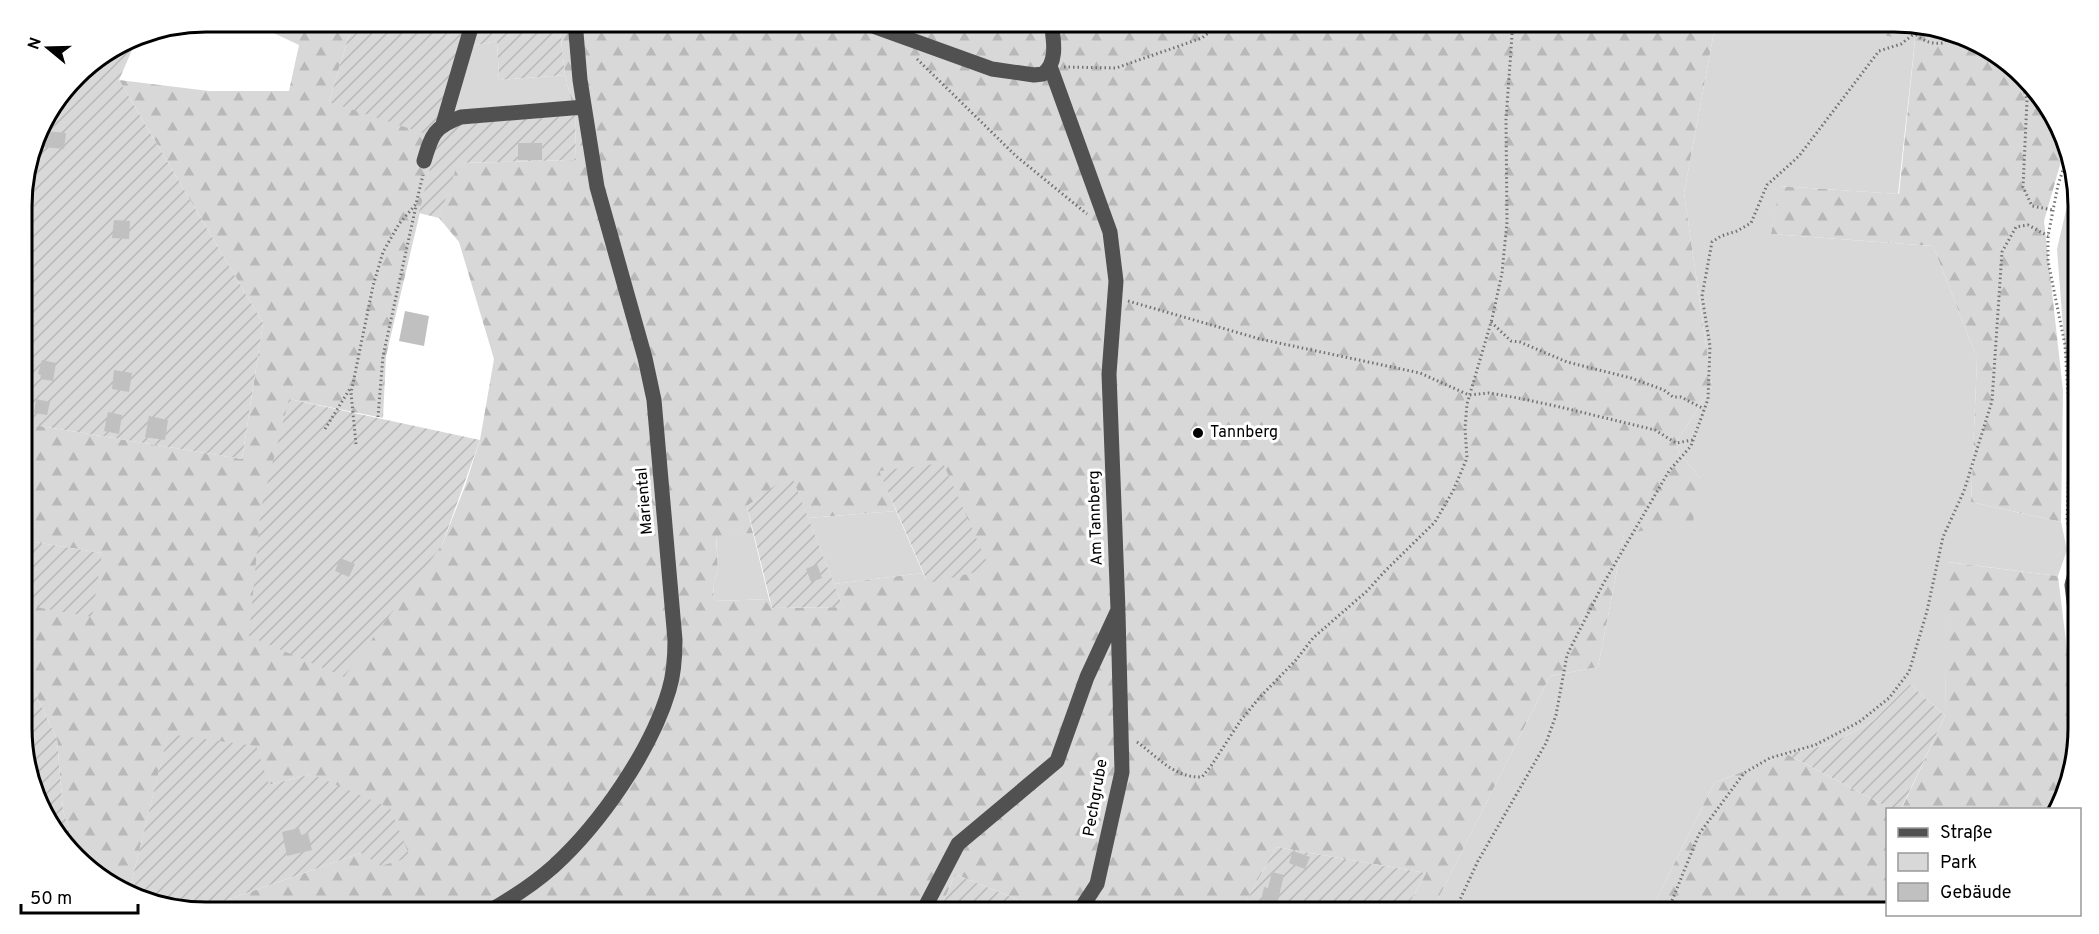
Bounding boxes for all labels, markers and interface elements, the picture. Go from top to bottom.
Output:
north arrow [18,18,78,78]
text: N [24,35,47,52]
place label: Tannberg [1210,423,1278,443]
marker: Tannberg [1191,426,1205,440]
street label: Mariental [632,467,658,535]
street label: Am Tannberg [1084,470,1108,566]
street label: Pechgrube [1079,758,1113,838]
legend [1886,808,2081,916]
text: Straße [1940,822,1992,845]
text: Park [1940,852,1977,875]
scale bar [21,877,138,915]
text: Gebäude [1940,882,2012,905]
text: 50 m [30,888,72,911]

